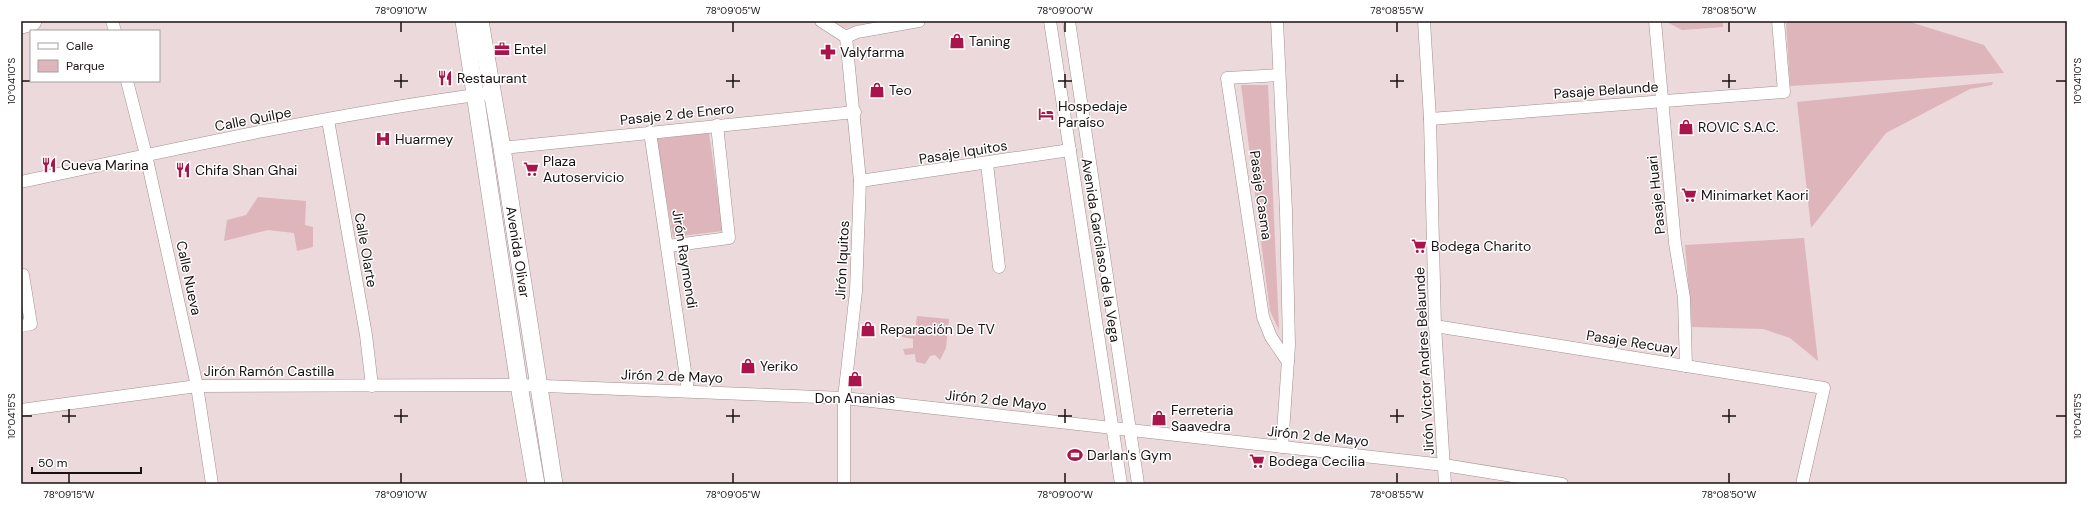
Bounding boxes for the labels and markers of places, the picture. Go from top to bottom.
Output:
shop icon: Taning [948,32,966,50]
place label: Taning [969,32,1011,50]
office icon: Entel [493,40,511,58]
place label: Entel [514,40,546,58]
pharmacy icon: Valyfarma [819,43,837,61]
place label: Valyfarma [840,43,904,61]
restaurant icon: Restaurant [436,69,454,87]
place label: Restaurant [457,69,527,87]
shop icon: Teo [868,81,886,99]
place label: Teo [889,81,912,99]
place label: Hospedaje Paraíso [1058,97,1127,131]
hotel icon: Hospedaje Paraíso [1037,105,1055,123]
shop icon: ROVIC S.A.C. [1677,118,1695,136]
place label: ROVIC S.A.C. [1698,118,1779,136]
hospital icon: Huarmey [374,130,392,148]
place label: Huarmey [395,130,453,148]
place label: Plaza Autoservicio [543,152,624,186]
restaurant icon: Cueva Marina [40,156,58,174]
place label: Cueva Marina [61,156,149,174]
supermarket icon: Plaza Autoservicio [522,160,540,178]
restaurant icon: Chifa Shan Ghai [174,161,192,179]
place label: Chifa Shan Ghai [195,161,297,179]
supermarket icon: Minimarket Kaori [1680,186,1698,204]
place label: Minimarket Kaori [1701,186,1809,204]
supermarket icon: Bodega Charito [1410,237,1428,255]
place label: Bodega Charito [1431,237,1531,255]
shop icon: Reparación De TV [859,320,877,338]
place label: Reparación De TV [880,320,996,338]
shop icon: Yeriko [739,357,757,375]
place label: Yeriko [760,357,798,375]
shop icon: Don Ananias [846,370,864,388]
place label: Don Ananias [815,389,895,407]
place label: Ferreteria Saavedra [1171,401,1233,435]
shop icon: Ferreteria Saavedra [1150,409,1168,427]
sports icon: Darlan's Gym [1066,446,1084,464]
place label: Darlan's Gym [1087,446,1171,464]
supermarket icon: Bodega Cecilia [1248,452,1266,470]
place label: Bodega Cecilia [1269,452,1365,470]

